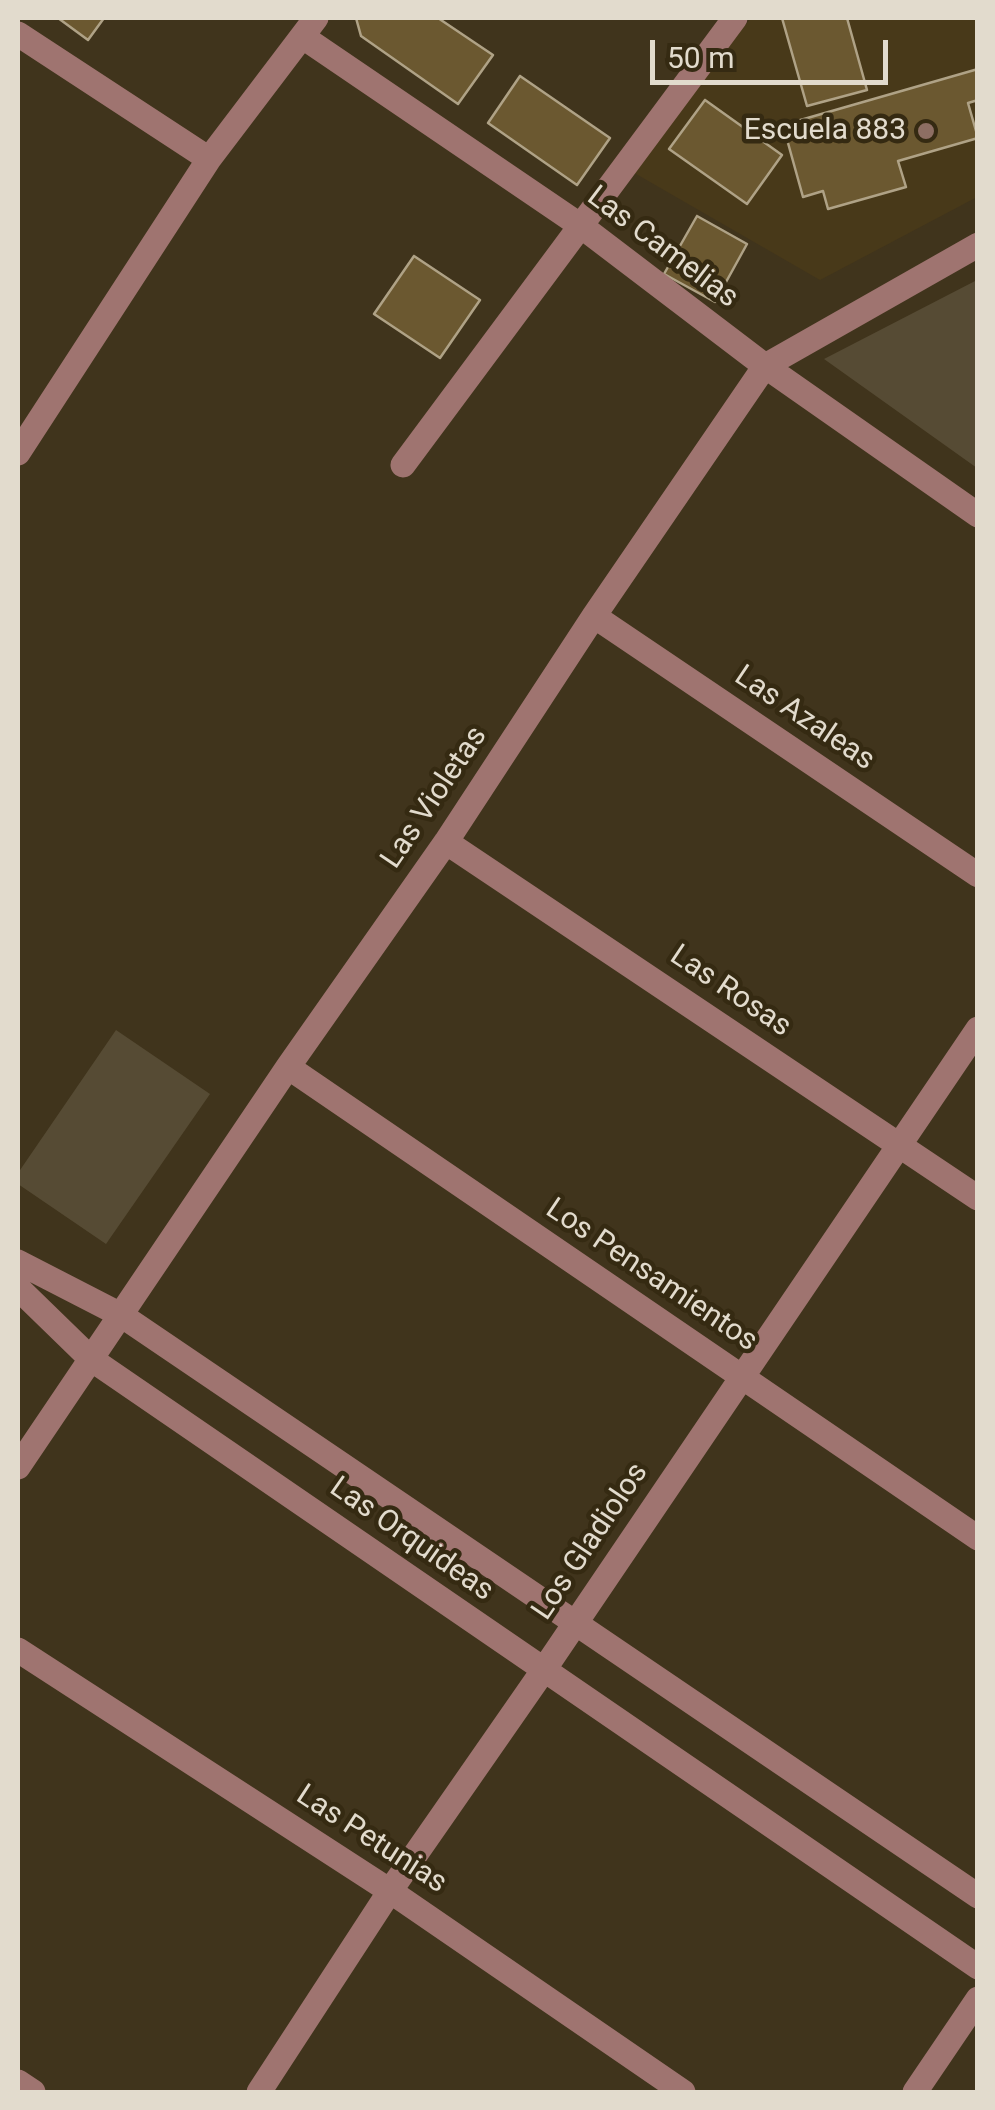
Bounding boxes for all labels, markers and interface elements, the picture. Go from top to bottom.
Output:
scale bar [655,20,892,82]
text: 50 m [667,40,734,75]
place label: Escuela 883 [744,113,906,149]
marker: Escuela 883 [915,120,937,142]
street label: Las Camelias [579,180,745,316]
street label: Las Azaleas [727,659,881,779]
street label: Las Violetas [374,720,496,876]
street label: Las Rosas [663,938,797,1046]
street label: Los Pensamientos [538,1192,764,1360]
street label: Los Gladiolos [525,1457,657,1627]
street label: Las Orquideas [322,1470,500,1610]
street label: Las Petunias [289,1778,453,1902]

